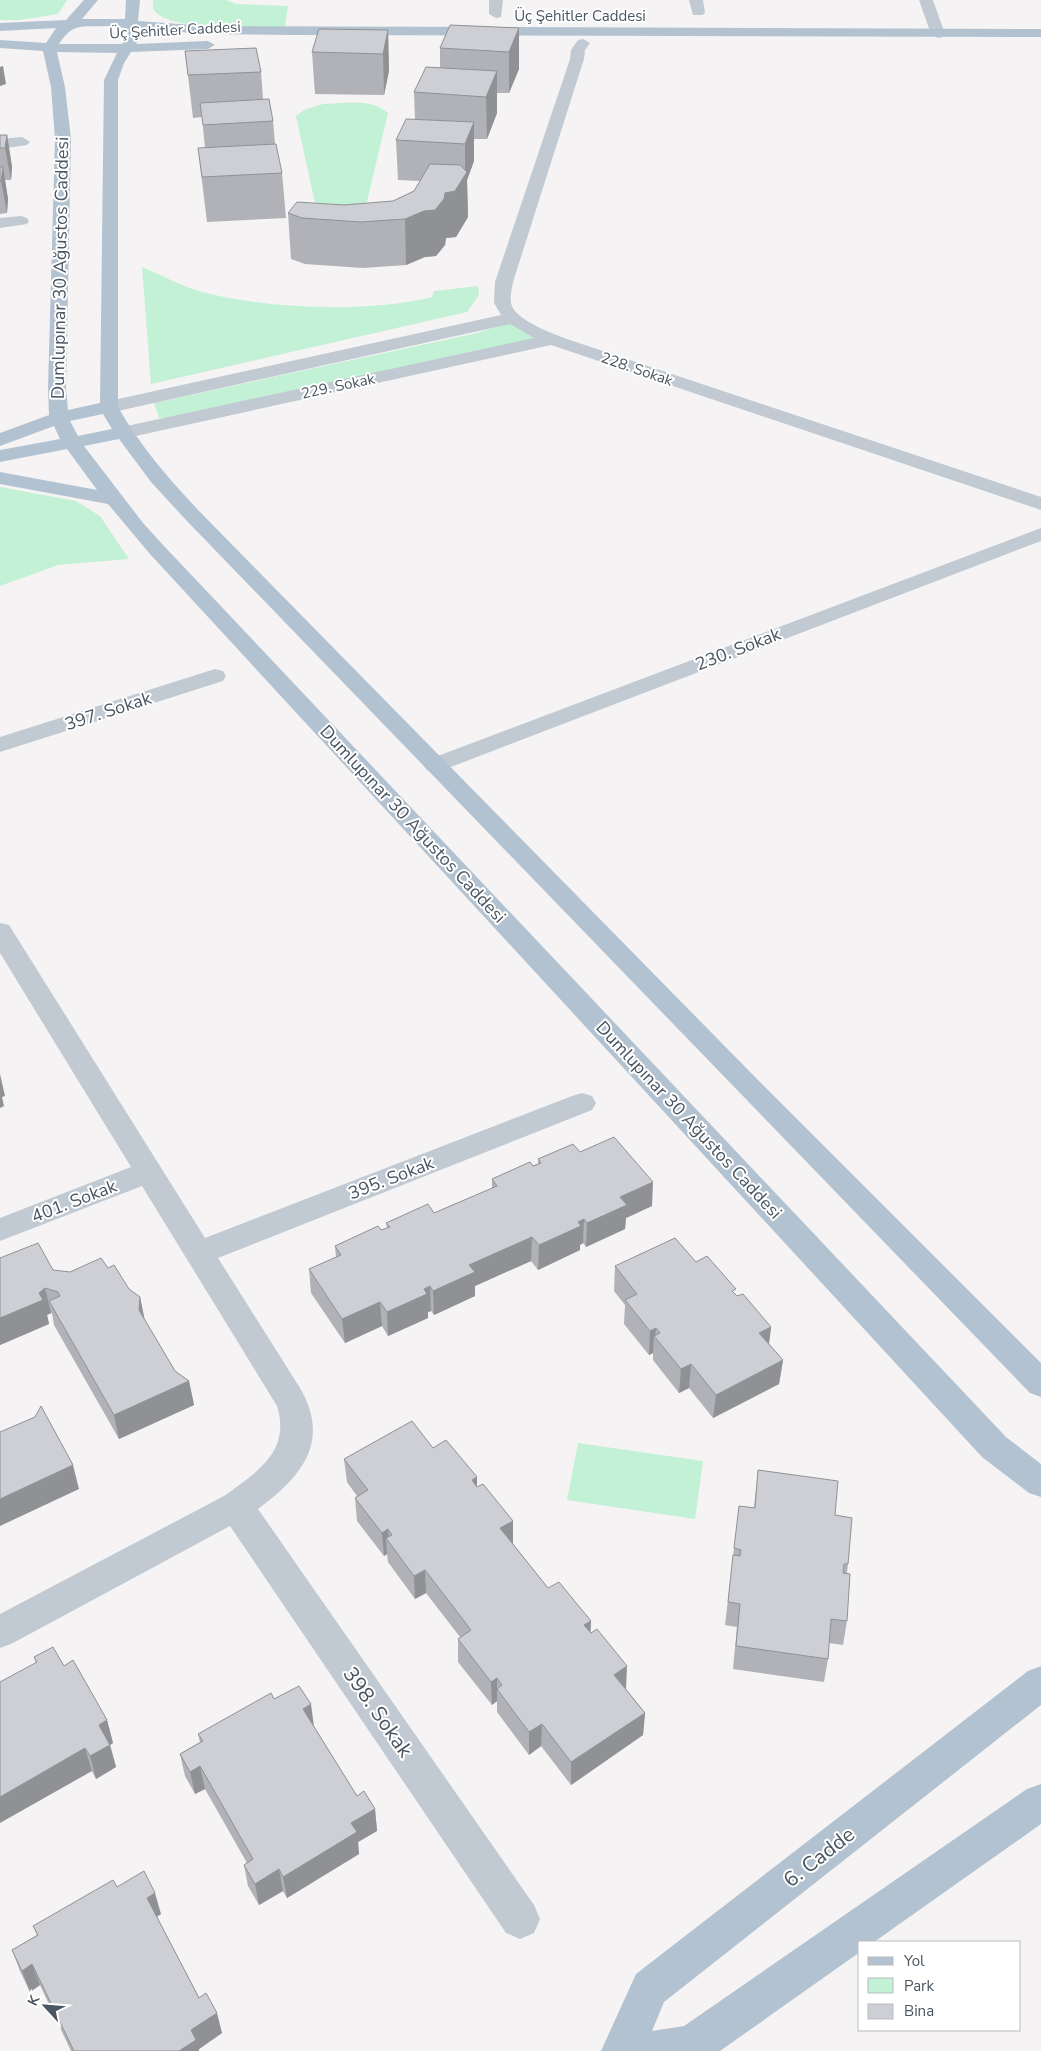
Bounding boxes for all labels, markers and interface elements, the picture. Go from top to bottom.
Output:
street label: Üç Şehitler Caddesi [514,6,646,26]
street label: Üç Şehitler Caddesi [109,17,241,43]
street label: Dumlupınar 30 Ağustos Caddesi [46,137,74,399]
street label: 228. Sokak [598,347,676,391]
street label: 229. Sokak [299,368,377,404]
street label: 230. Sokak [692,621,785,676]
street label: 397. Sokak [62,685,155,736]
street label: Dumlupınar 30 Ağustos Caddesi [315,720,511,928]
street label: Dumlupınar 30 Ağustos Caddesi [591,1016,787,1224]
street label: 395. Sokak [345,1150,438,1205]
street label: 401. Sokak [28,1173,121,1228]
street label: 398. Sokak [337,1661,420,1763]
street label: 6. Cadde [778,1820,860,1894]
legend [858,1941,1021,2031]
text: Yol [903,1951,925,1971]
text: Park [904,1976,934,1996]
north arrow [20,1981,70,2031]
text: K [23,1992,45,2009]
text: Bina [904,2001,934,2021]

